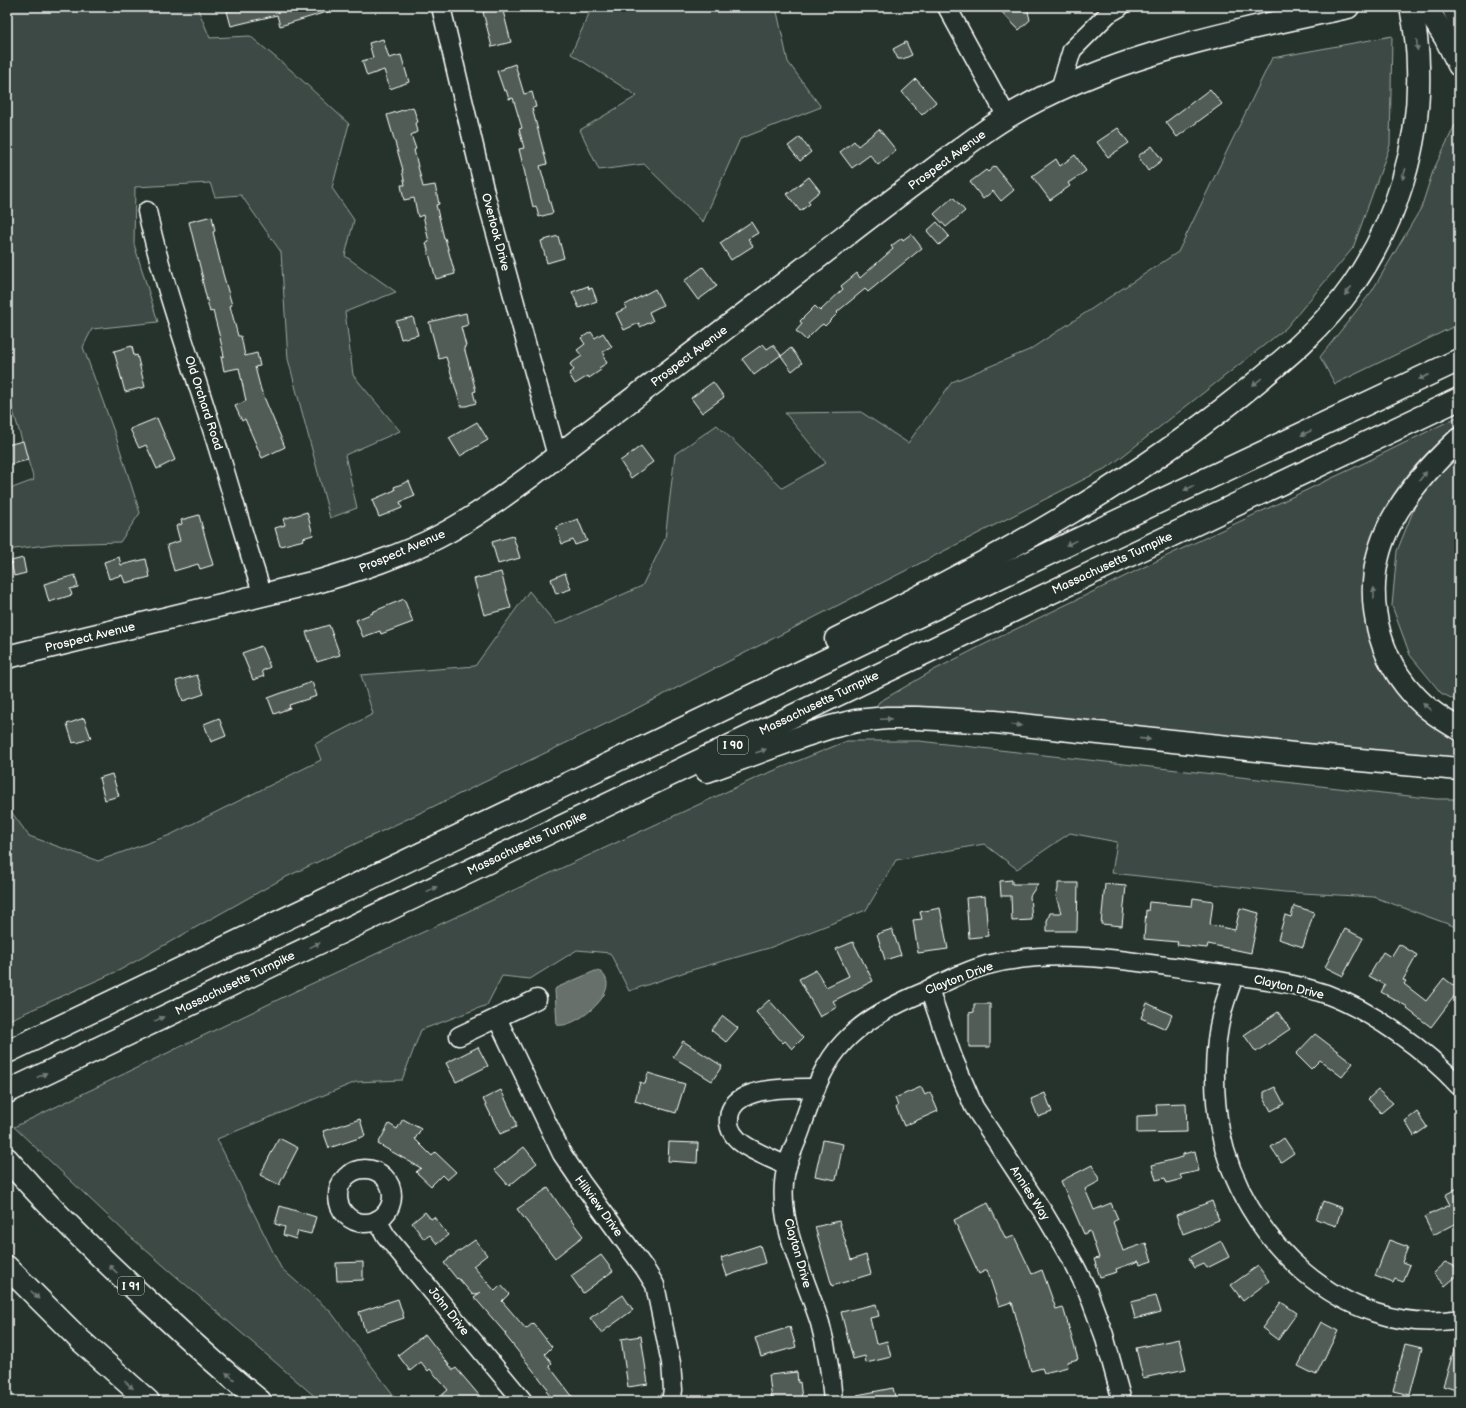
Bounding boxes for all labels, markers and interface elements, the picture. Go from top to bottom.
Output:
one-way arrow [1413,39,1420,52]
street label: Prospect Avenue [906,127,989,194]
one-way arrow [1401,168,1407,180]
street label: Overlook Drive [478,192,513,273]
one-way arrow [1344,285,1353,296]
street label: Prospect Avenue [648,323,731,390]
street label: Old Orchard Road [181,354,226,452]
one-way arrow [1418,374,1430,380]
one-way arrow [1251,378,1262,386]
one-way arrow [1301,430,1312,436]
one-way arrow [1418,470,1427,481]
one-way arrow [1183,485,1194,491]
street label: Prospect Avenue [357,527,447,576]
street label: Massachusetts Turnpike [1050,529,1175,598]
one-way arrow [1065,540,1077,546]
one-way arrow [1371,586,1377,599]
street label: Prospect Avenue [44,619,137,656]
street label: Massachusetts Turnpike [757,668,881,739]
one-way arrow [1422,702,1432,712]
one-way arrow [880,715,892,722]
one-way arrow [1010,721,1022,728]
one-way arrow [1139,735,1151,742]
road number: I 90 [718,736,748,754]
one-way arrow [755,748,767,754]
street label: Massachusetts Turnpike [465,808,589,879]
one-way arrow [426,886,438,892]
one-way arrow [309,942,320,948]
street label: Massachusetts Turnpike [173,948,297,1019]
street label: Clayton Drive [923,959,995,998]
street label: Clayton Drive [1252,972,1326,1003]
one-way arrow [154,1016,165,1022]
one-way arrow [36,1072,48,1078]
street label: Annies Way [1006,1163,1053,1224]
street label: Hillview Drive [571,1173,626,1240]
street label: Clayton Drive [780,1217,815,1290]
one-way arrow [109,1265,118,1274]
road number: I 91 [118,1277,144,1295]
street label: John Drive [425,1284,472,1339]
one-way arrow [30,1290,40,1300]
one-way arrow [225,1371,236,1380]
one-way arrow [124,1380,134,1389]

